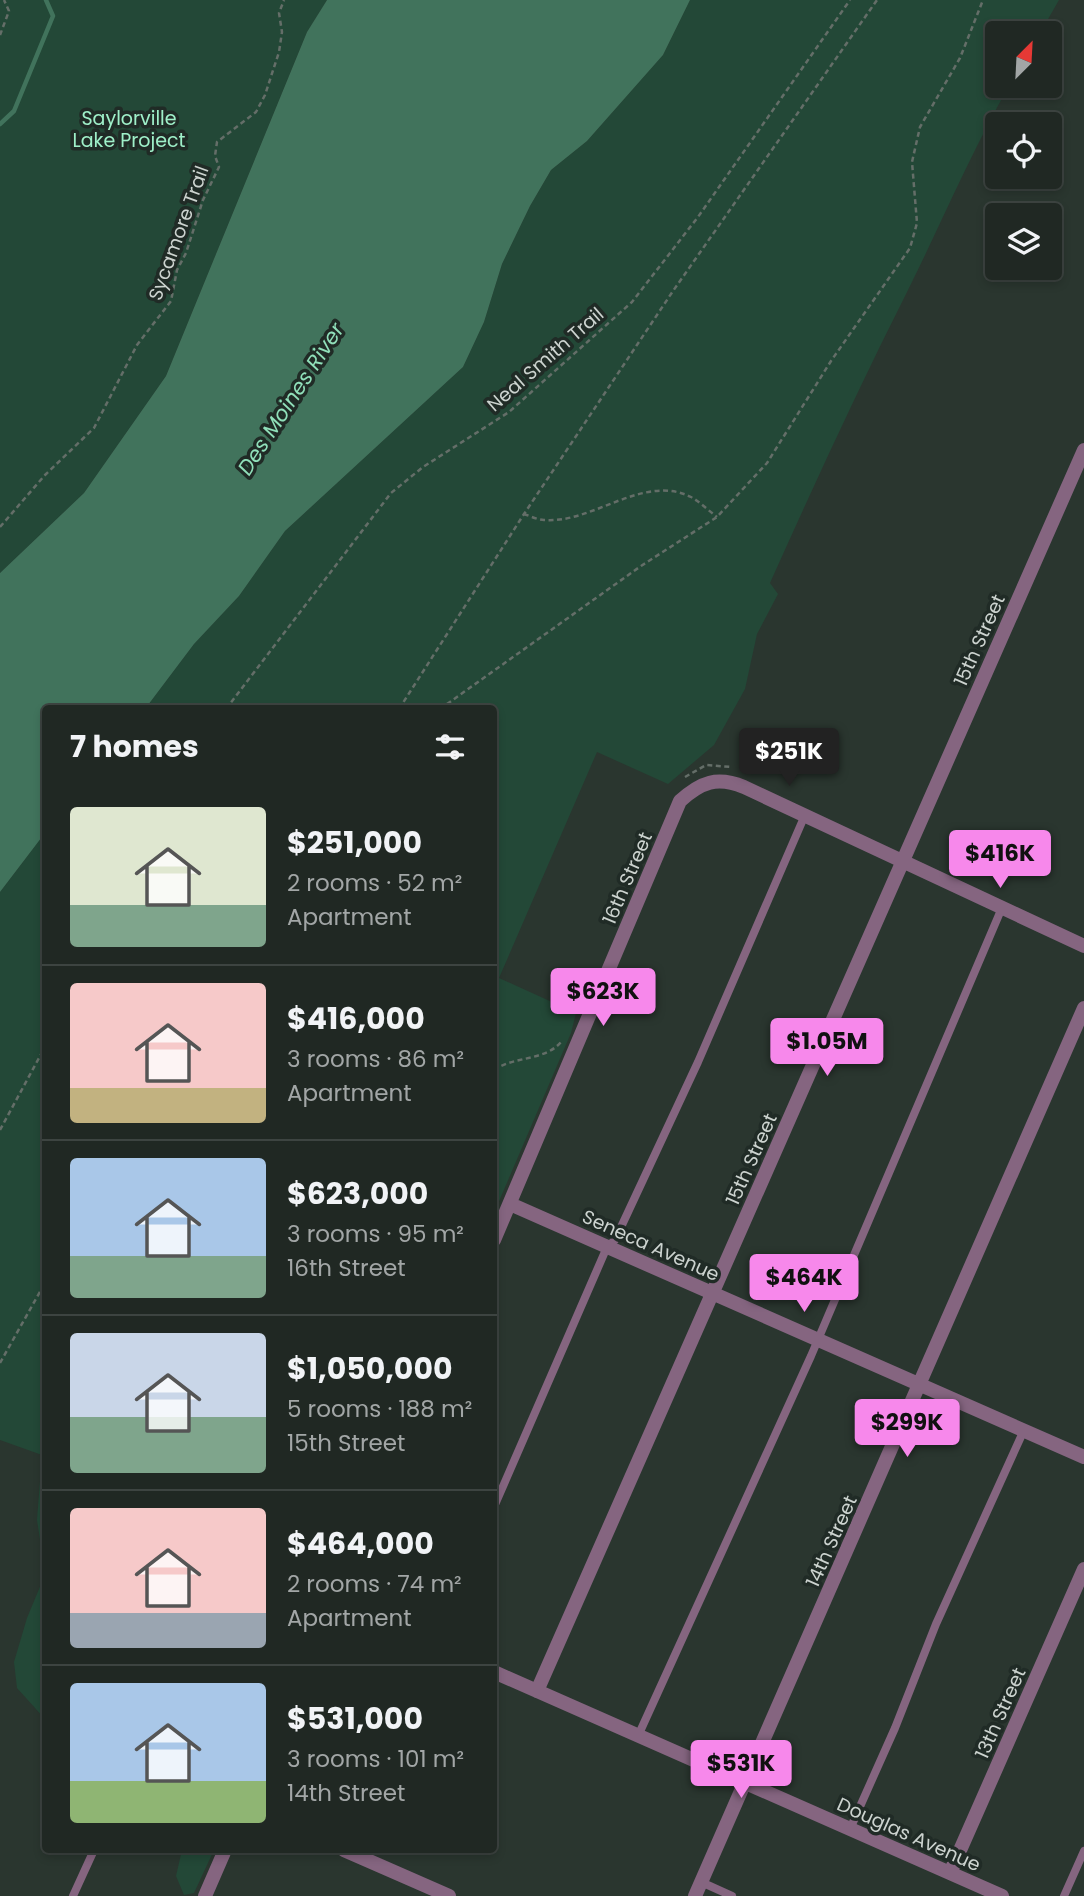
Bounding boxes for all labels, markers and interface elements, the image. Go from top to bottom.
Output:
north arrow [985,21,1062,98]
map controls [985,21,1062,280]
park label: Saylorville Lake Project [73,105,186,154]
button: locate [985,112,1062,189]
street label: Sycamore Trail [142,162,215,304]
button: layers [985,203,1062,280]
street label: Neal Smith Trail [481,301,610,418]
water label: Des Moines River [230,316,351,480]
street label: 15th Street [947,590,1012,690]
text: 7 homes [70,725,199,768]
icon: filters [431,728,469,766]
pin: $251K [740,728,838,788]
text: $251K [755,735,823,767]
text: $251,000 [287,821,422,864]
street label: 16th Street [596,828,659,929]
pin: $416K [951,830,1049,890]
icon: home [126,835,210,919]
text: $416K [965,837,1035,869]
text: 2 rooms · 52 m² [287,867,462,899]
text: Apartment [287,901,412,933]
pin: $623K [554,968,652,1028]
text: $623K [567,975,639,1007]
text: $416,000 [287,997,425,1040]
icon: home [126,1011,210,1095]
pin: $1.05M [770,1018,884,1078]
text: $1.05M [786,1025,868,1057]
text: 3 rooms · 86 m² [287,1043,464,1075]
text: Apartment [287,1077,412,1109]
street label: 15th Street [719,1109,784,1209]
text: $623,000 [287,1172,428,1215]
icon: home [126,1186,210,1270]
street label: Seneca Avenue [578,1203,724,1288]
text: 3 rooms · 95 m² [287,1218,464,1250]
text: 16th Street [287,1252,406,1284]
pin: $464K [755,1254,853,1314]
text: $464K [766,1261,842,1293]
text: $1,050,000 [287,1347,453,1390]
icon: home [126,1361,210,1445]
text: 5 rooms · 188 m² [287,1393,472,1425]
pin: $299K [858,1400,956,1459]
text: $299K [871,1406,943,1438]
text: 15th Street [287,1427,405,1459]
street label: 14th Street [799,1491,864,1591]
text: $464,000 [287,1522,434,1565]
icon: home [126,1536,210,1620]
text: 2 rooms · 74 m² [287,1568,462,1600]
text: Apartment [287,1602,412,1634]
street label: 13th Street [968,1663,1033,1763]
text: $531,000 [287,1697,423,1740]
icon: home [126,1711,210,1795]
pin: $531K [692,1741,790,1800]
text: 3 rooms · 101 m² [287,1743,464,1775]
text: $531K [707,1747,775,1779]
text: 14th Street [287,1777,405,1809]
street label: Douglas Avenue [833,1791,985,1878]

